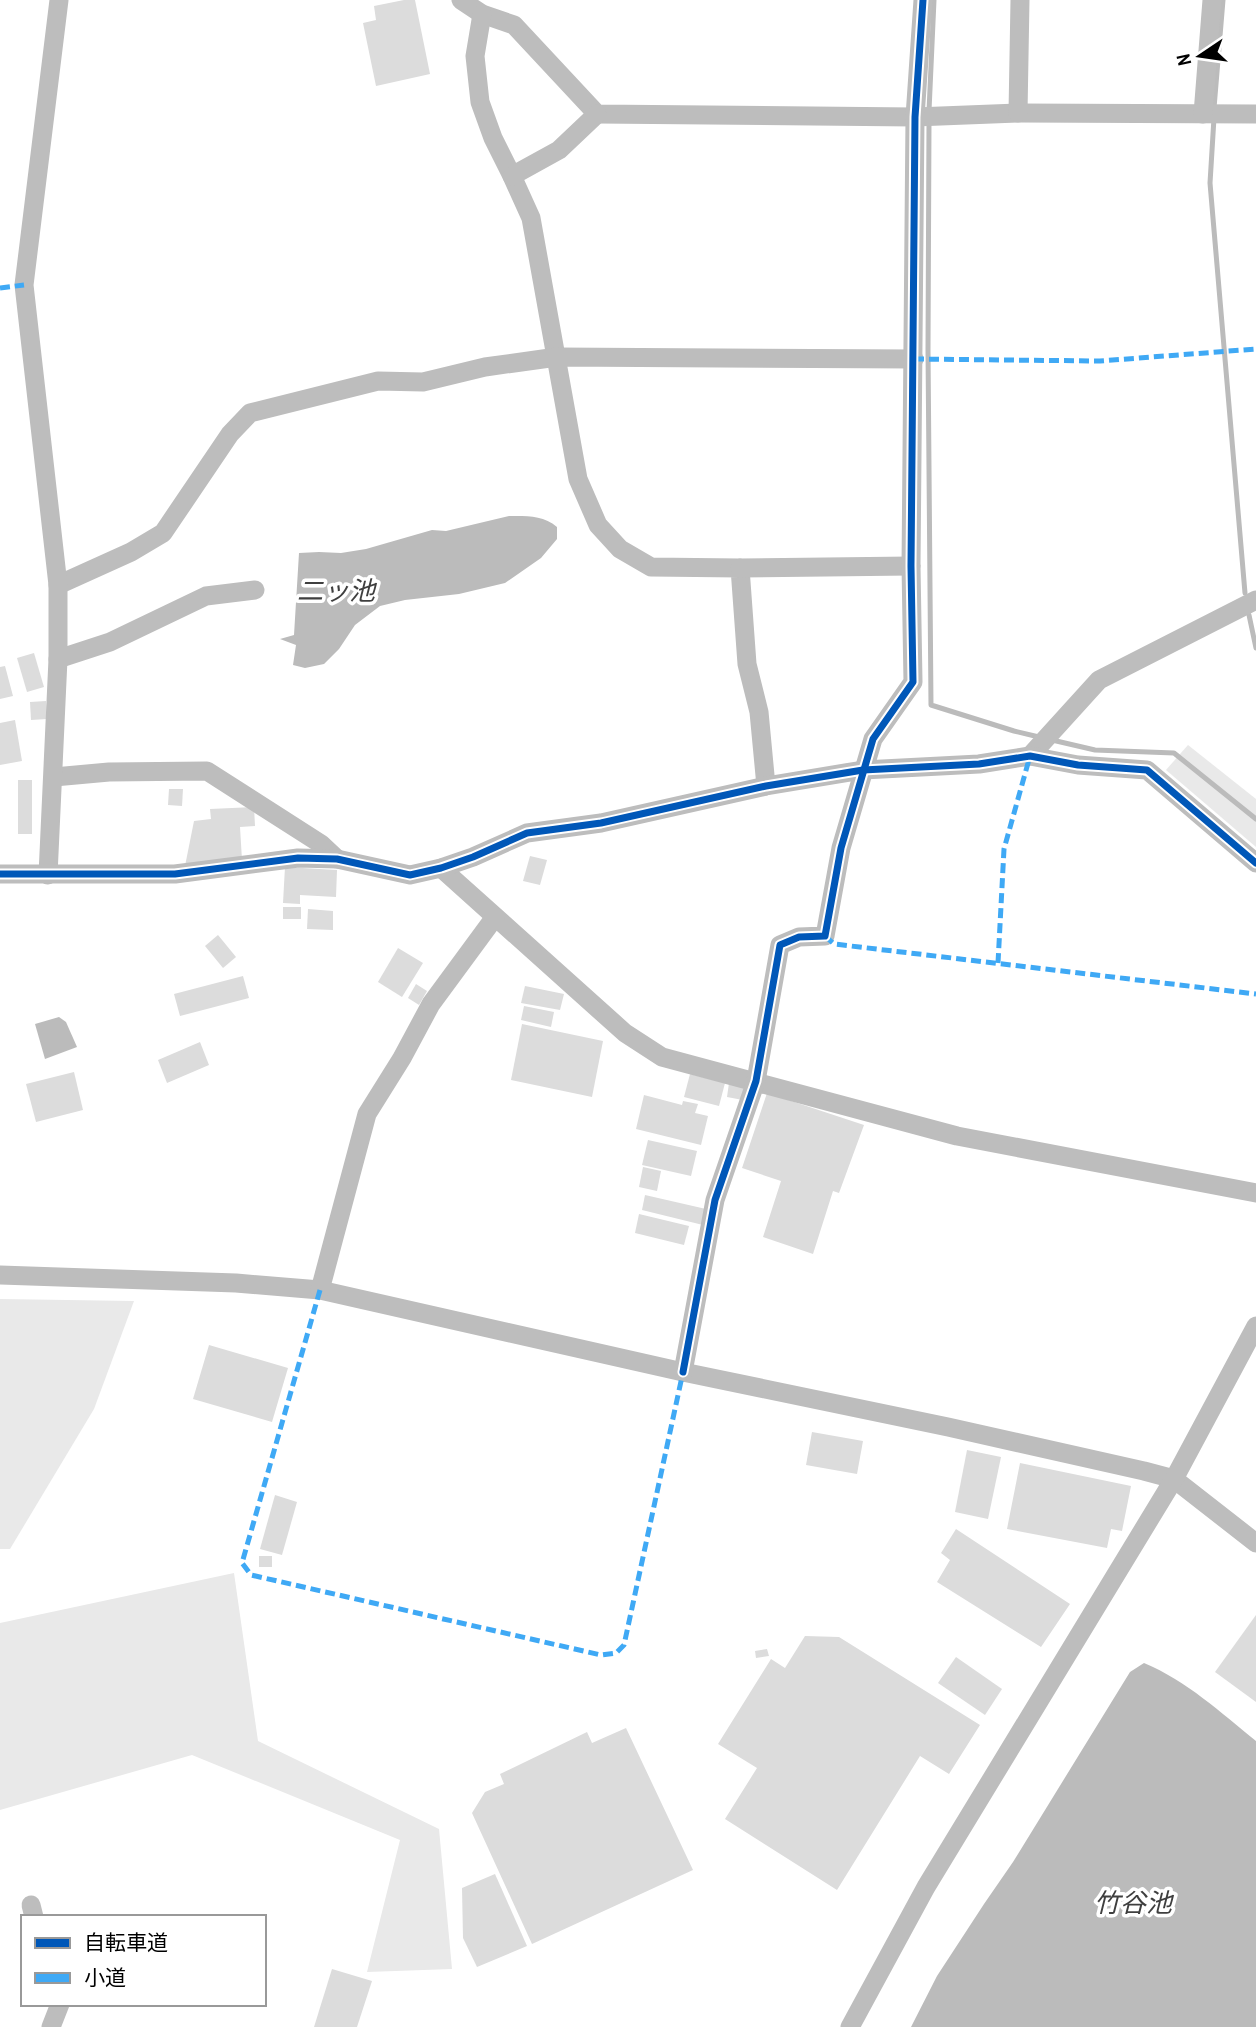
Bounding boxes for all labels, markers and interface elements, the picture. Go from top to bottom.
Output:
north arrow [1165,21,1235,91]
text: N [1170,51,1197,68]
water label: 二ッ池 [297,573,378,608]
water label: 竹谷池 [1094,1885,1175,1920]
legend [21,1915,266,2006]
text: 自転車道 [84,1928,168,1957]
text: 小道 [84,1963,126,1992]

